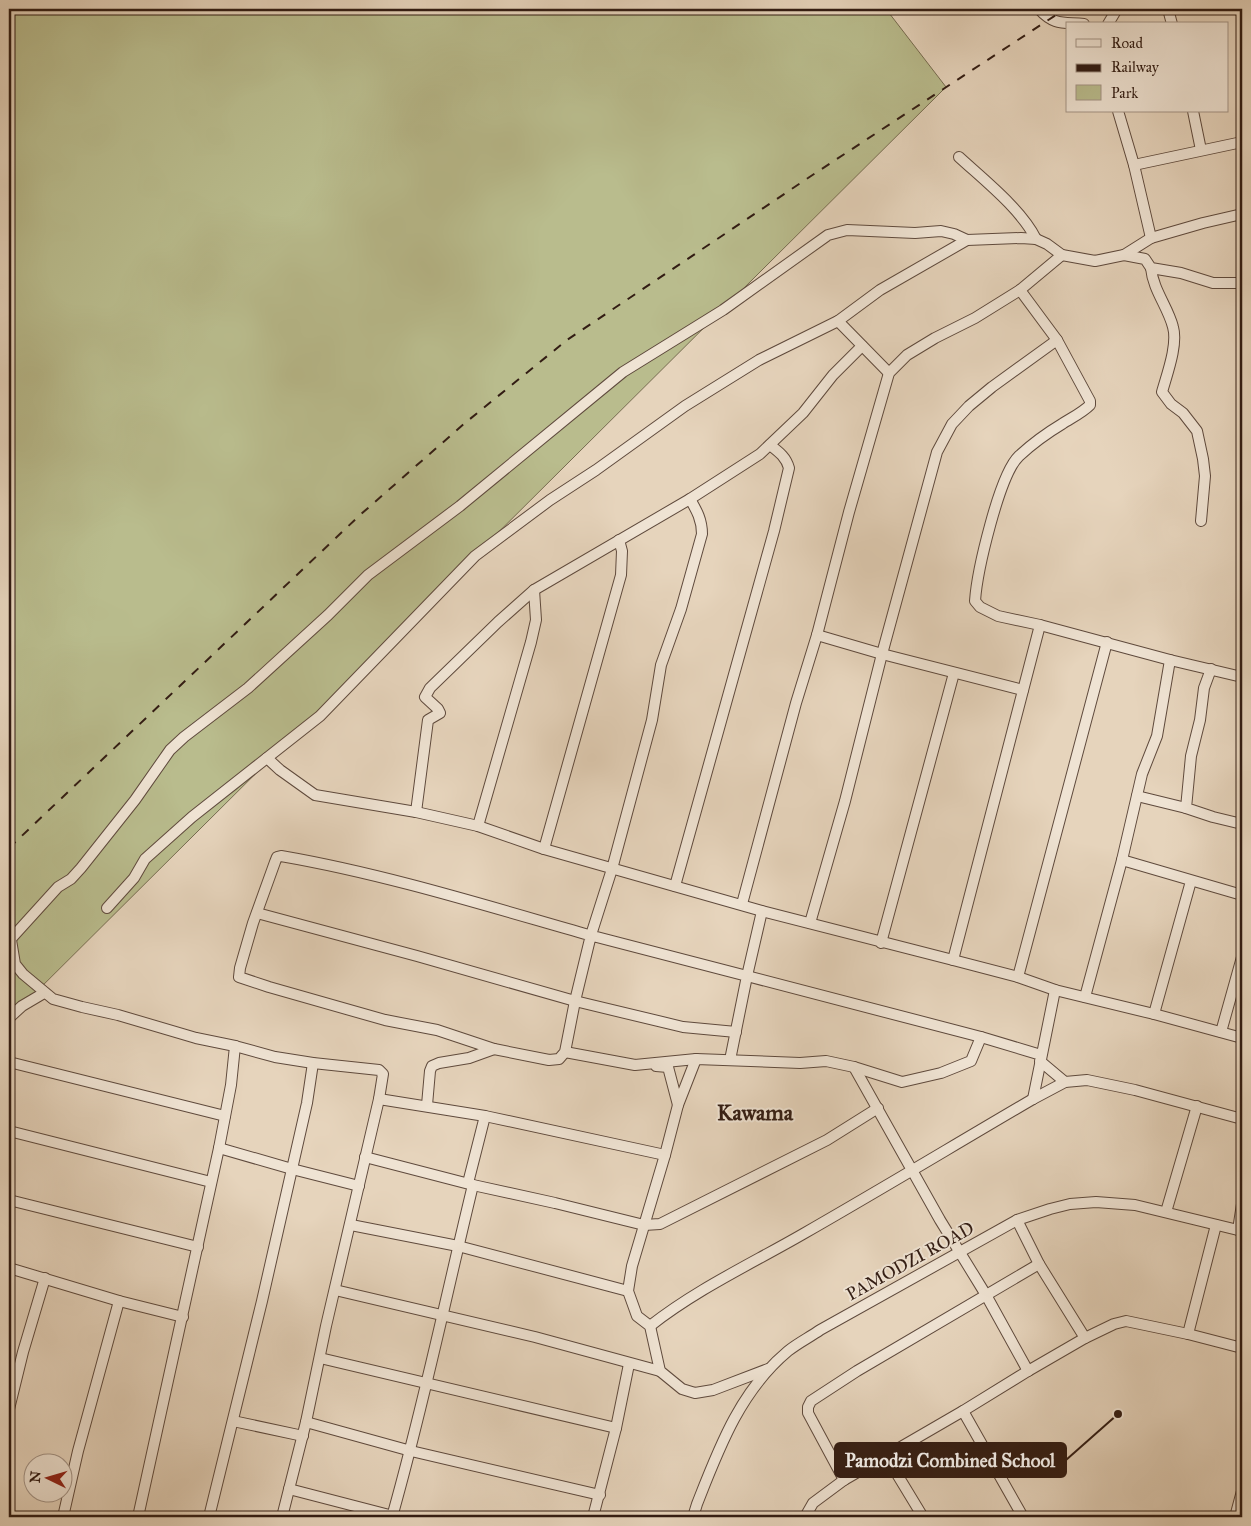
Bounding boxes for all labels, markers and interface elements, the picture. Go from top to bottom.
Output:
legend [1066,22,1228,112]
text: Road [1111,34,1143,52]
text: Railway [1111,58,1160,76]
text: Park [1111,84,1138,102]
district label: Kawama [717,1099,794,1126]
street label: PAMODZI ROAD [842,1217,978,1305]
callout: Pamodzi Combined School [835,1443,1066,1477]
text: Pamodzi Combined School [845,1449,1056,1472]
north arrow [22,1454,72,1504]
text: N [27,1470,45,1484]

